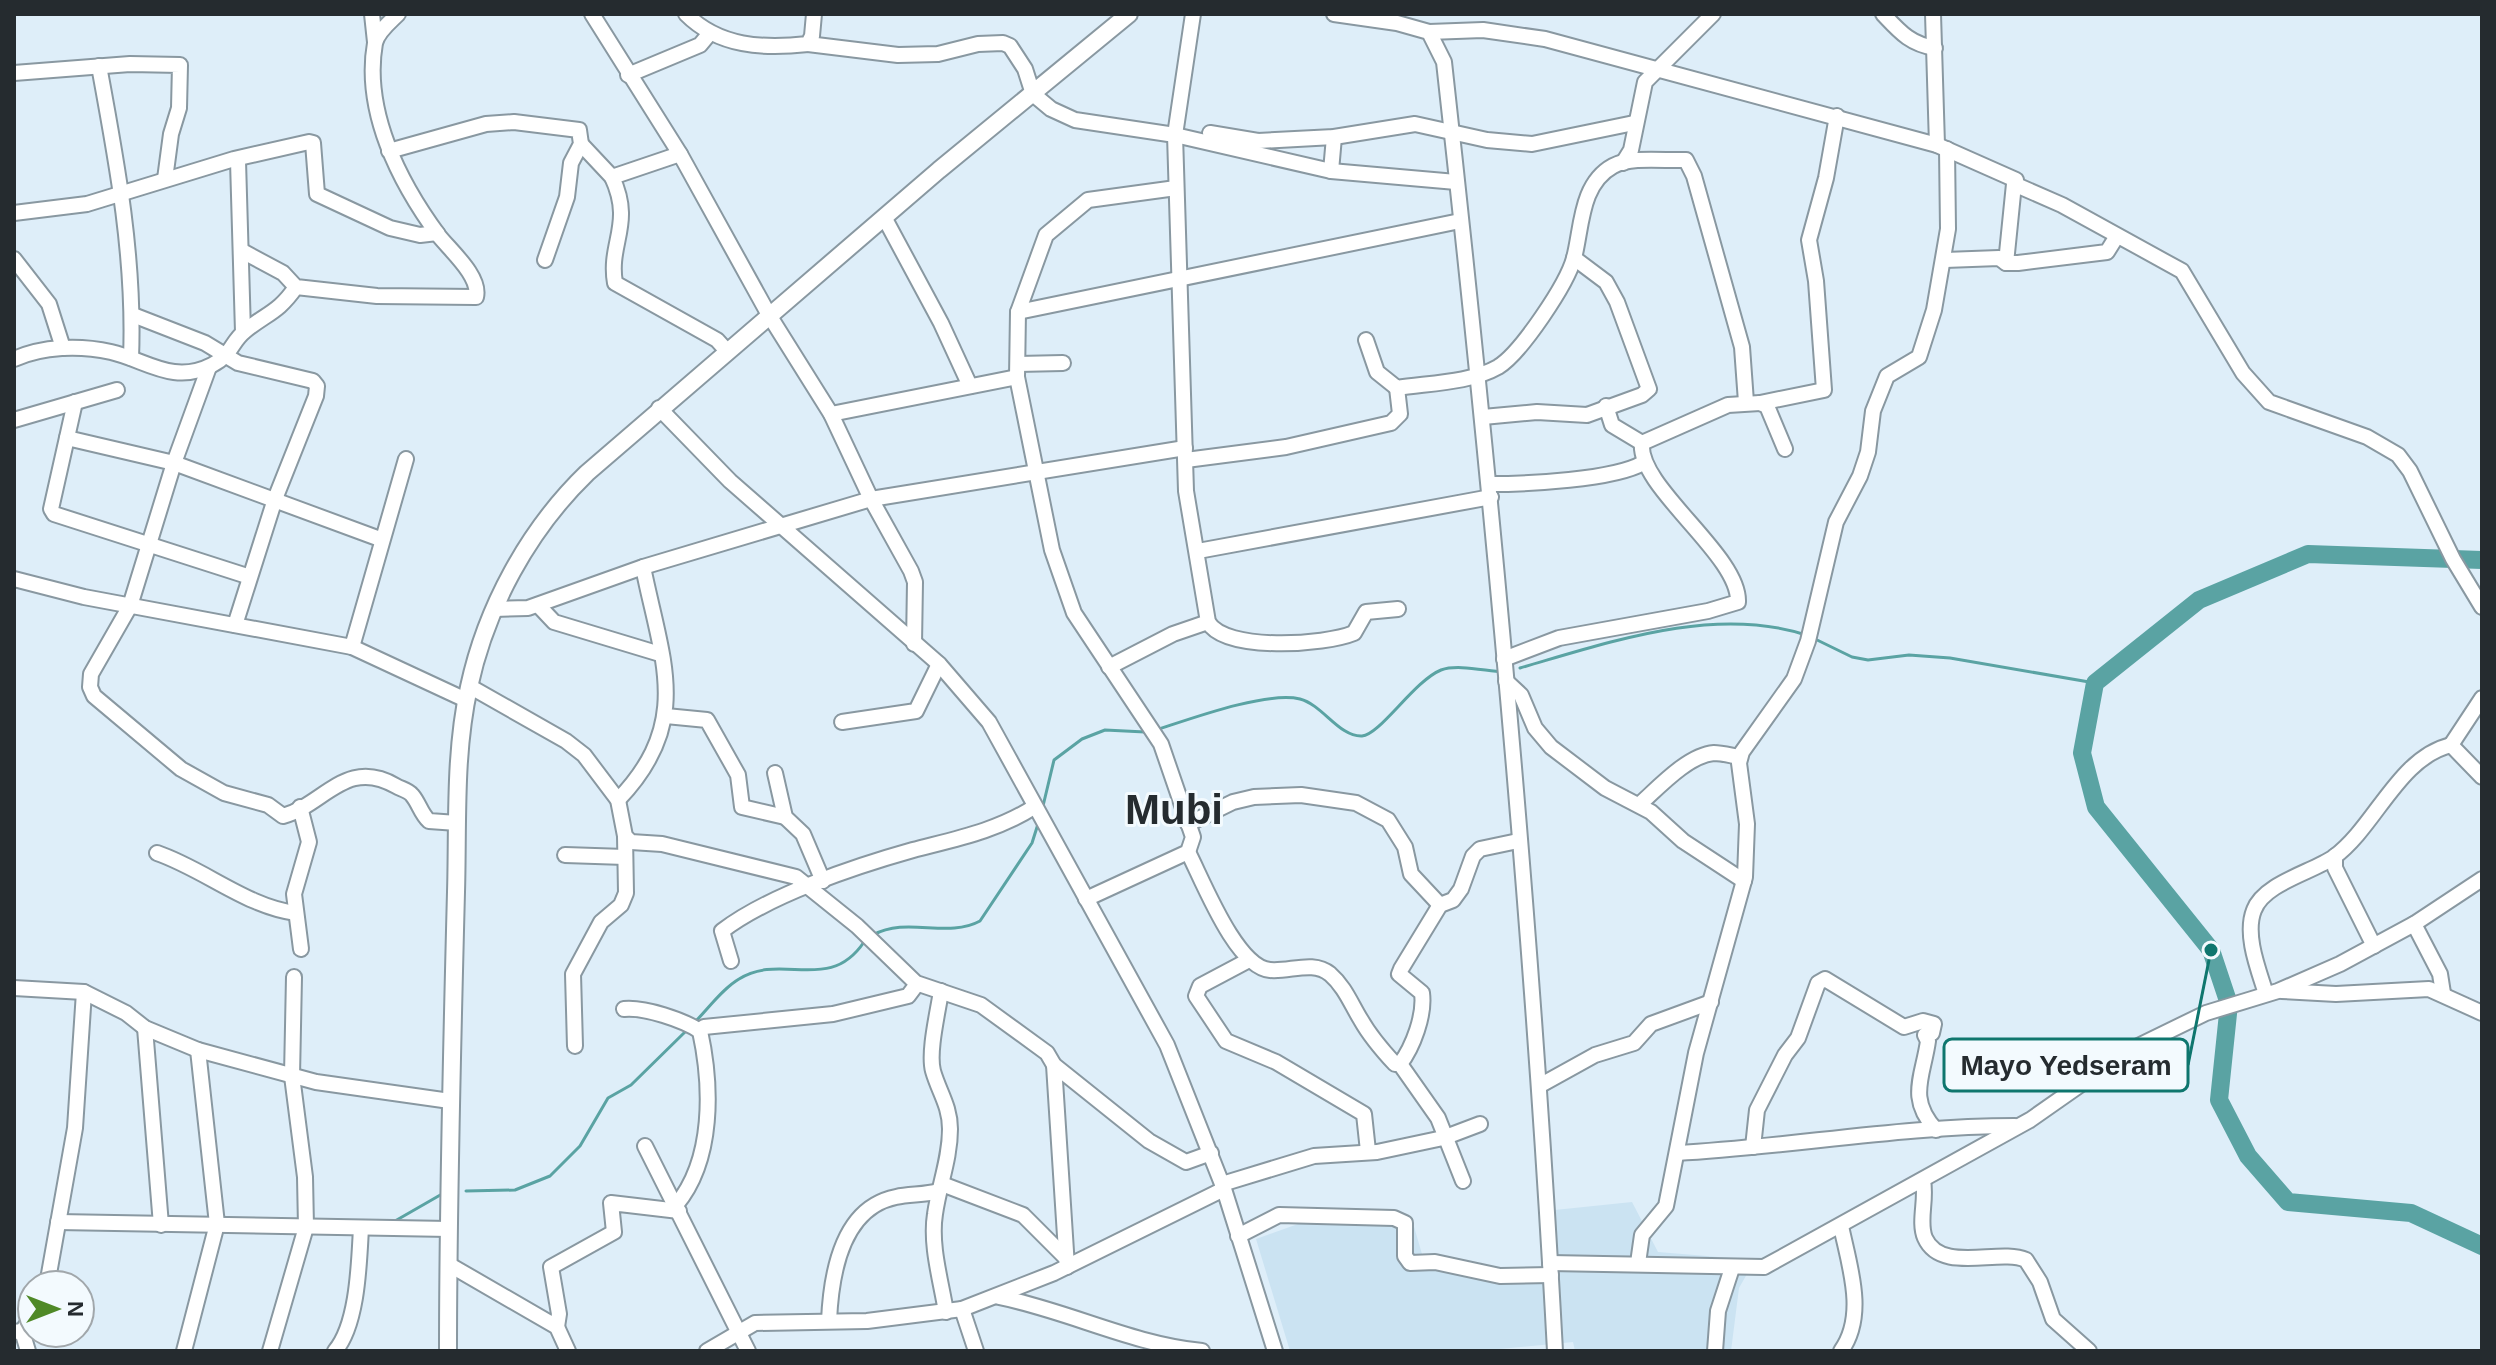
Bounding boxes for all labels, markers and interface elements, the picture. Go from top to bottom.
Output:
district label: Mubi [1125,786,1223,833]
callout: Mayo Yedseram [1944,1039,2188,1091]
text: Mayo Yedseram [1960,1050,2172,1081]
north arrow [16,1269,96,1349]
text: N [63,1301,88,1317]

